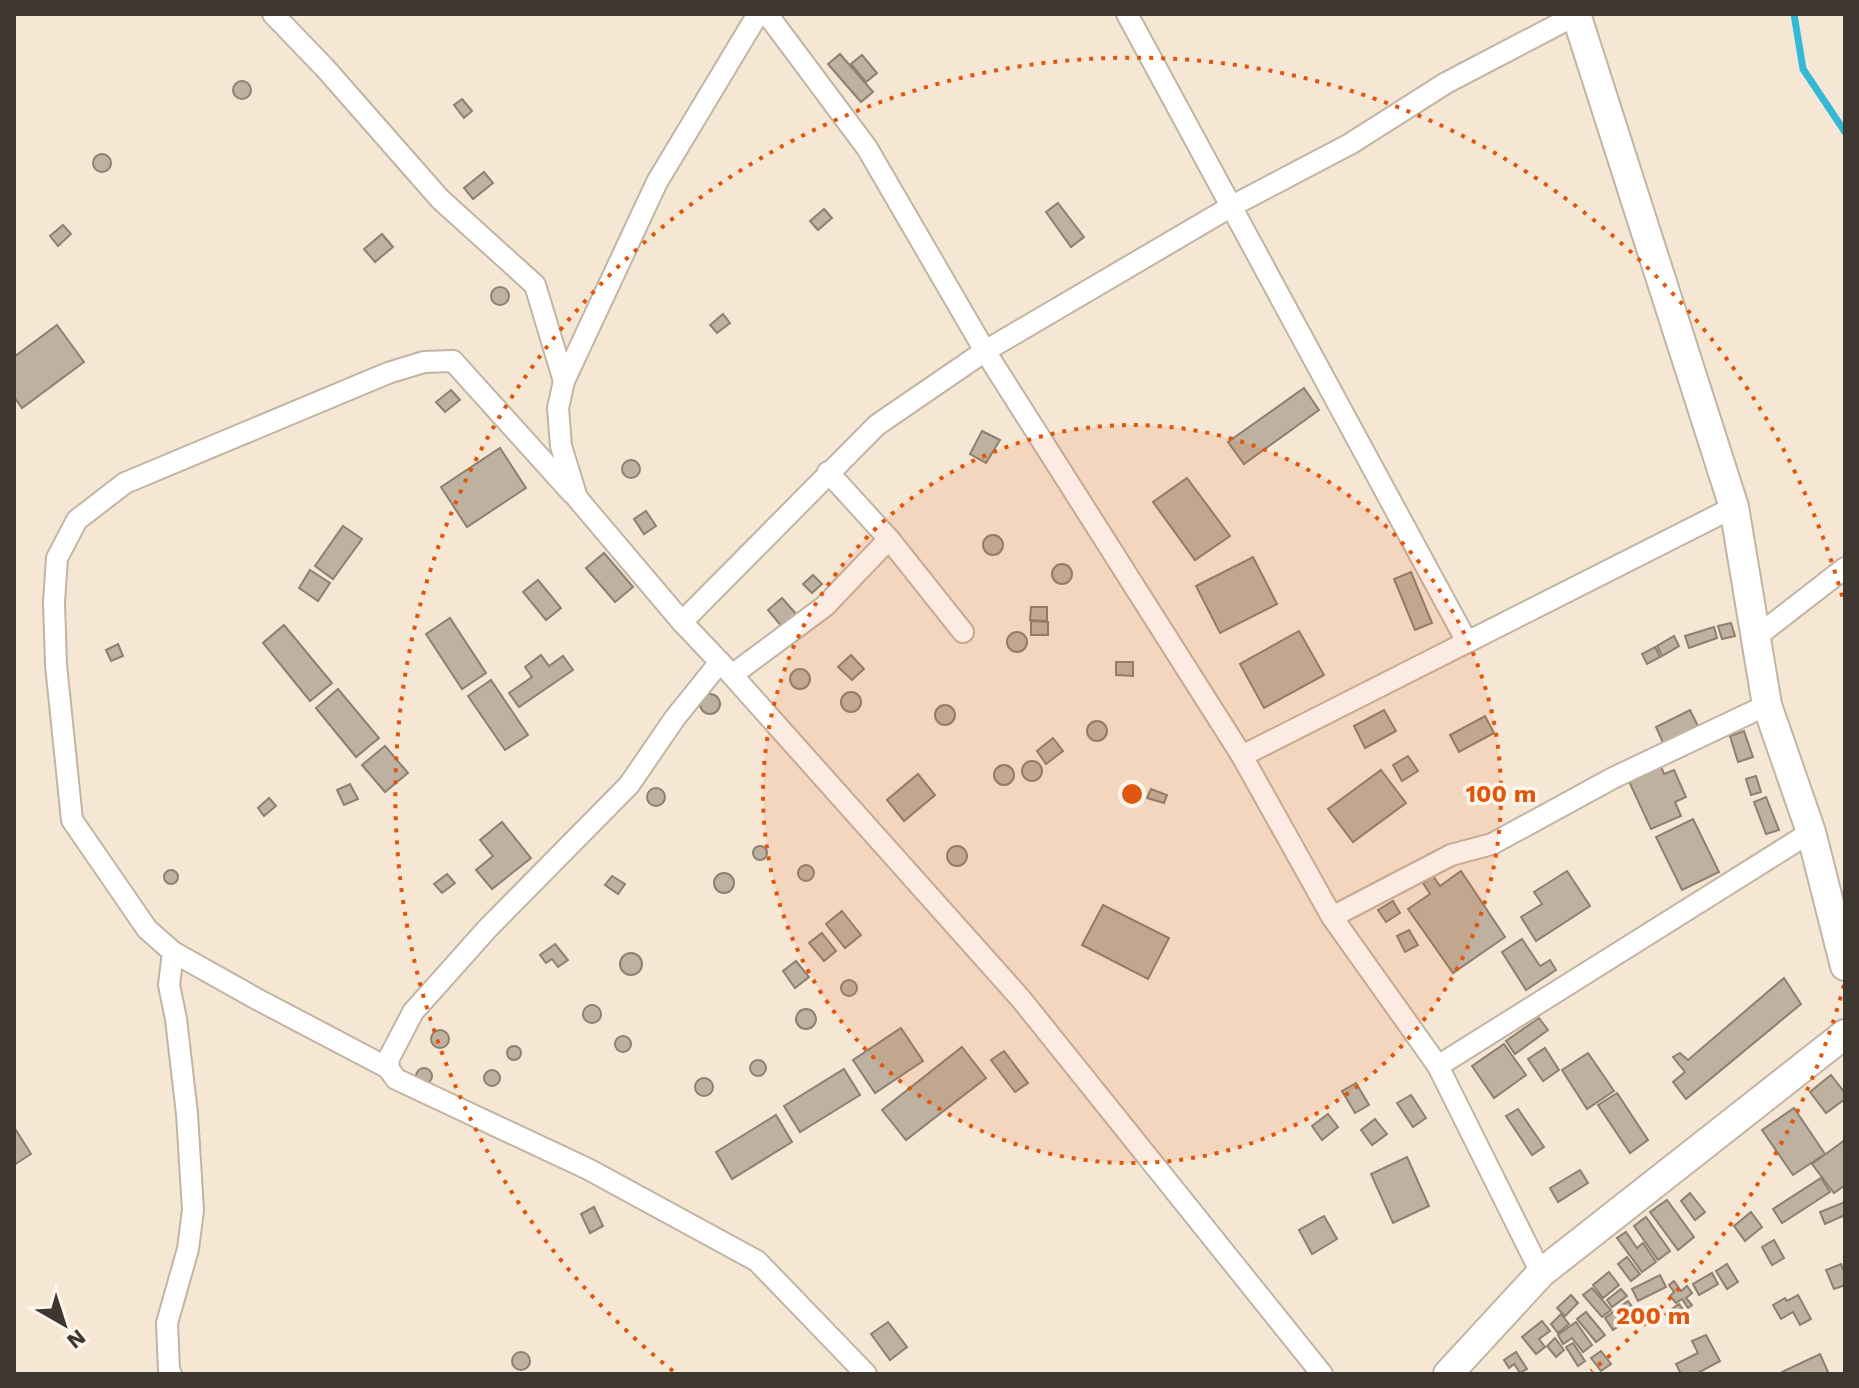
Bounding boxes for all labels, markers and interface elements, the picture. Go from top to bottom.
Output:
centre of rings [1118,780,1146,808]
text: 100 m [1466,780,1536,808]
north arrow [24,1284,104,1364]
text: 200 m [1616,1302,1690,1330]
text: N [62,1324,90,1354]

